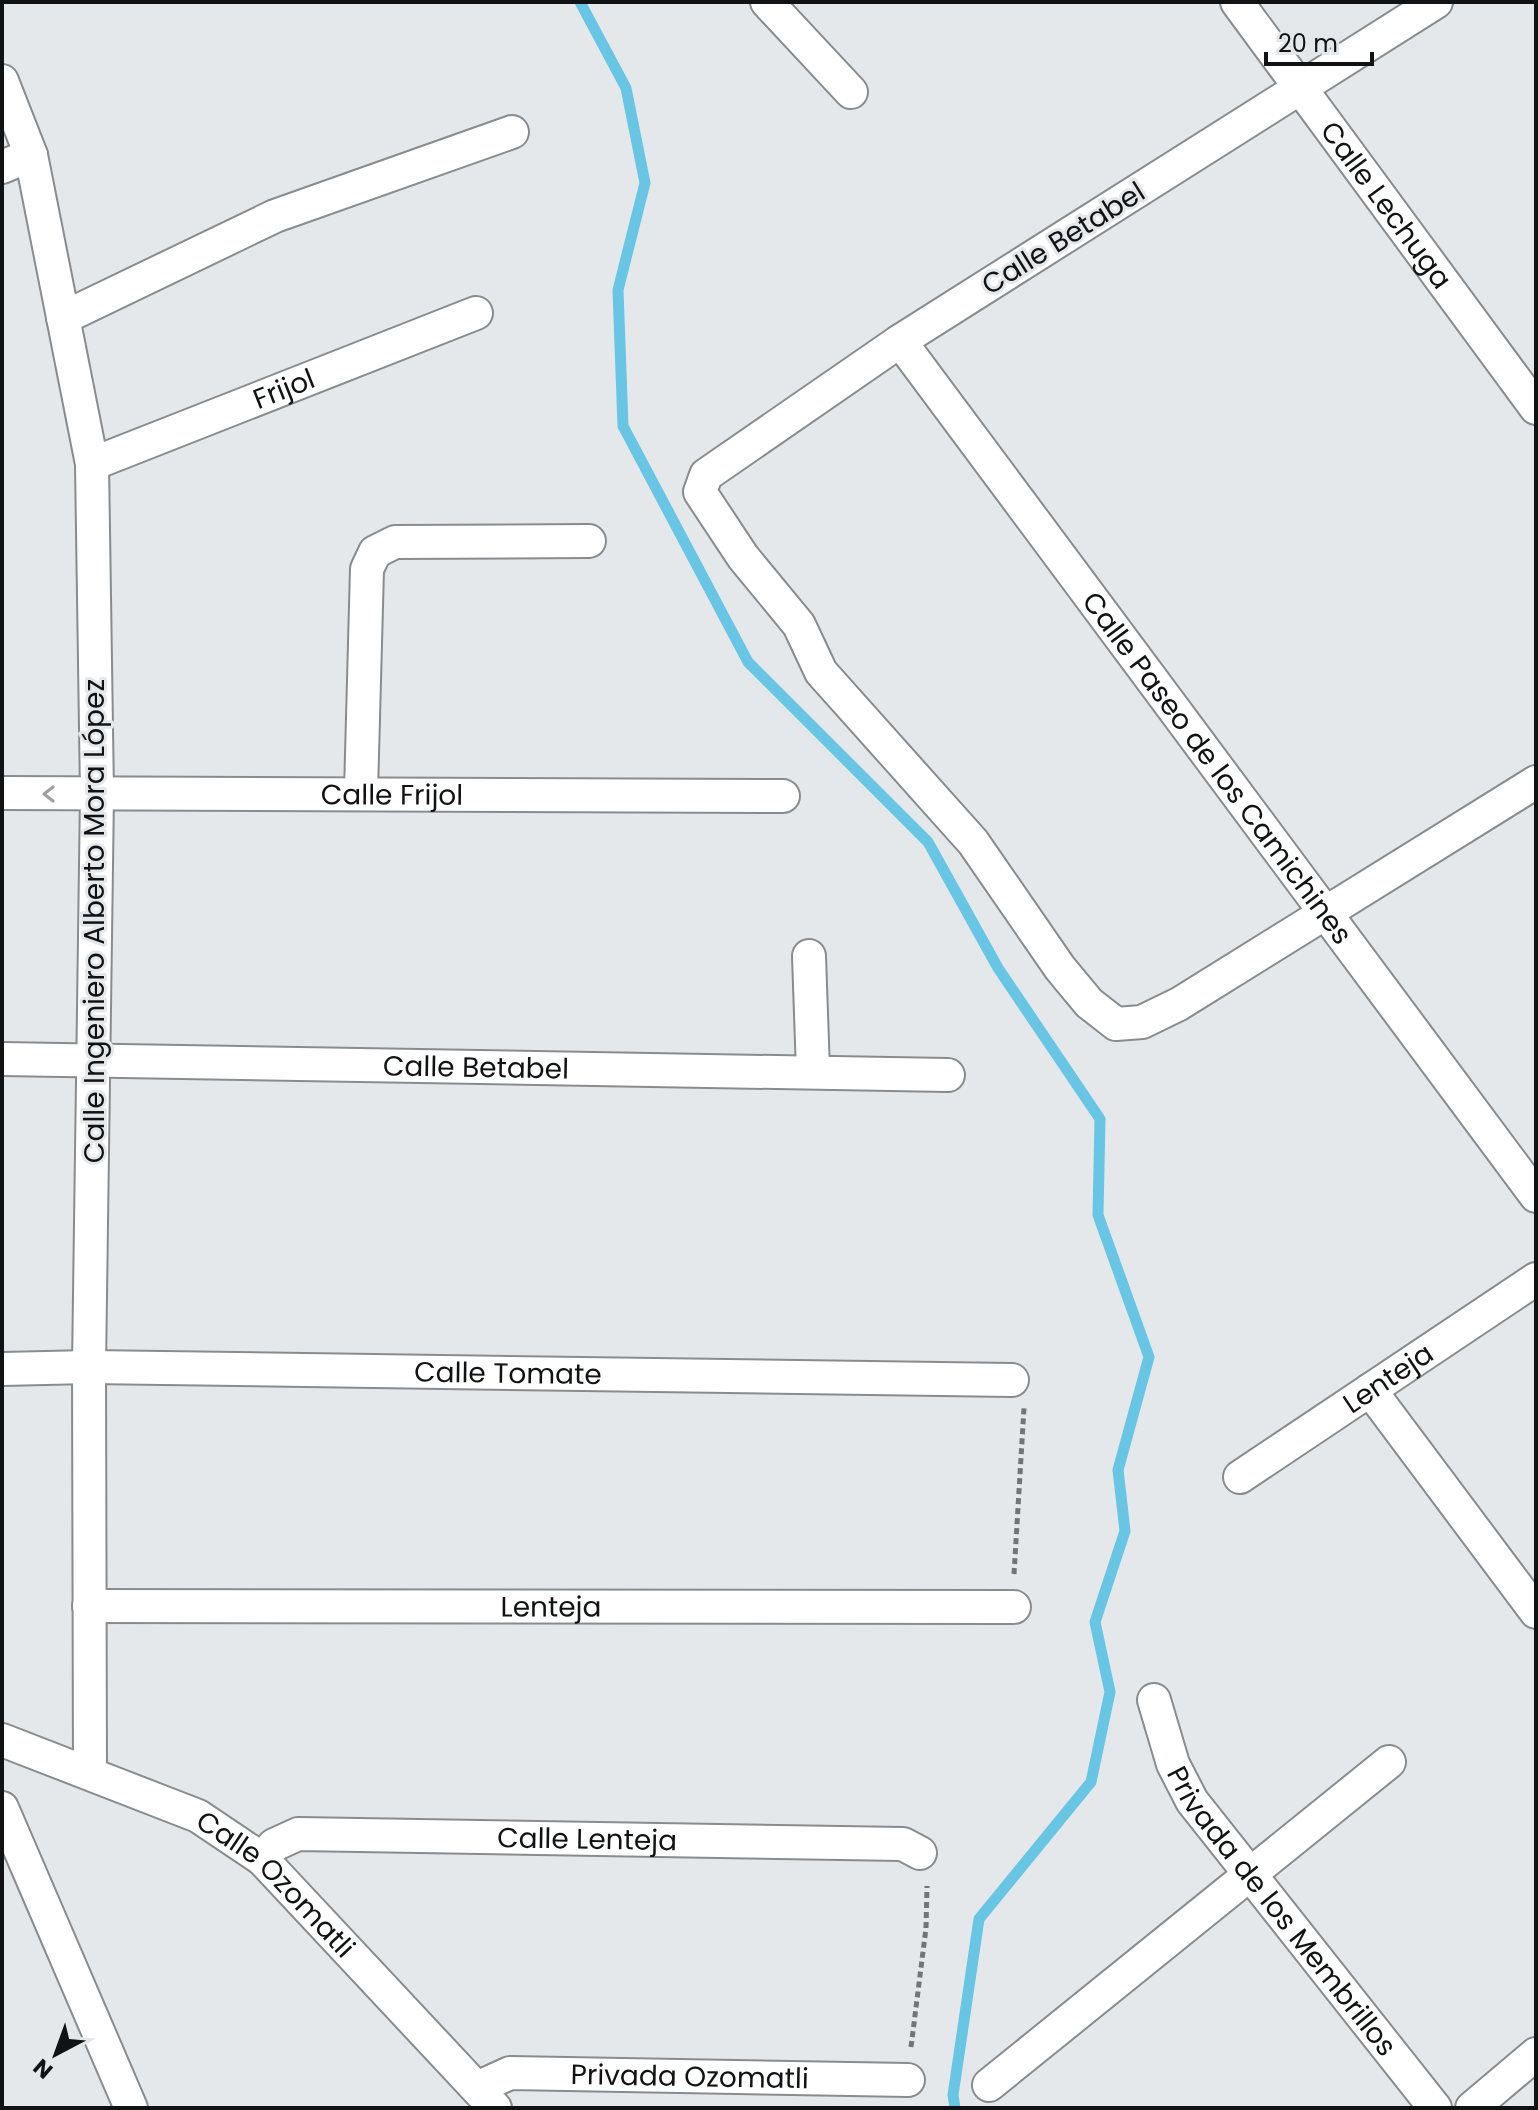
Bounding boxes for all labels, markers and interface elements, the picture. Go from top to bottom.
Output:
scale bar [1266,16,1372,66]
text: 20 m [1278,27,1338,60]
street label: Calle Lechuga [1311,113,1461,297]
street label: Calle Betabel [974,173,1152,304]
street label: Frijol [247,359,320,419]
street label: Calle Paseo de los Camichines [1073,584,1361,953]
street label: Calle Ingeniero Alberto Mora López [75,679,114,1163]
street label: Calle Frijol [321,775,463,815]
one-way arrow [42,785,55,803]
street label: Calle Betabel [383,1046,569,1089]
street label: Lenteja [1335,1334,1441,1423]
street label: Calle Tomate [414,1353,602,1394]
street label: Lenteja [501,1587,601,1627]
street label: Privada de los Membrillos [1157,1759,1406,2065]
street label: Calle Ozomatli [188,1801,364,1966]
street label: Calle Lenteja [497,1818,677,1860]
north arrow [16,2014,96,2094]
text: N [27,2052,60,2086]
street label: Privada Ozomatli [570,2055,809,2098]

